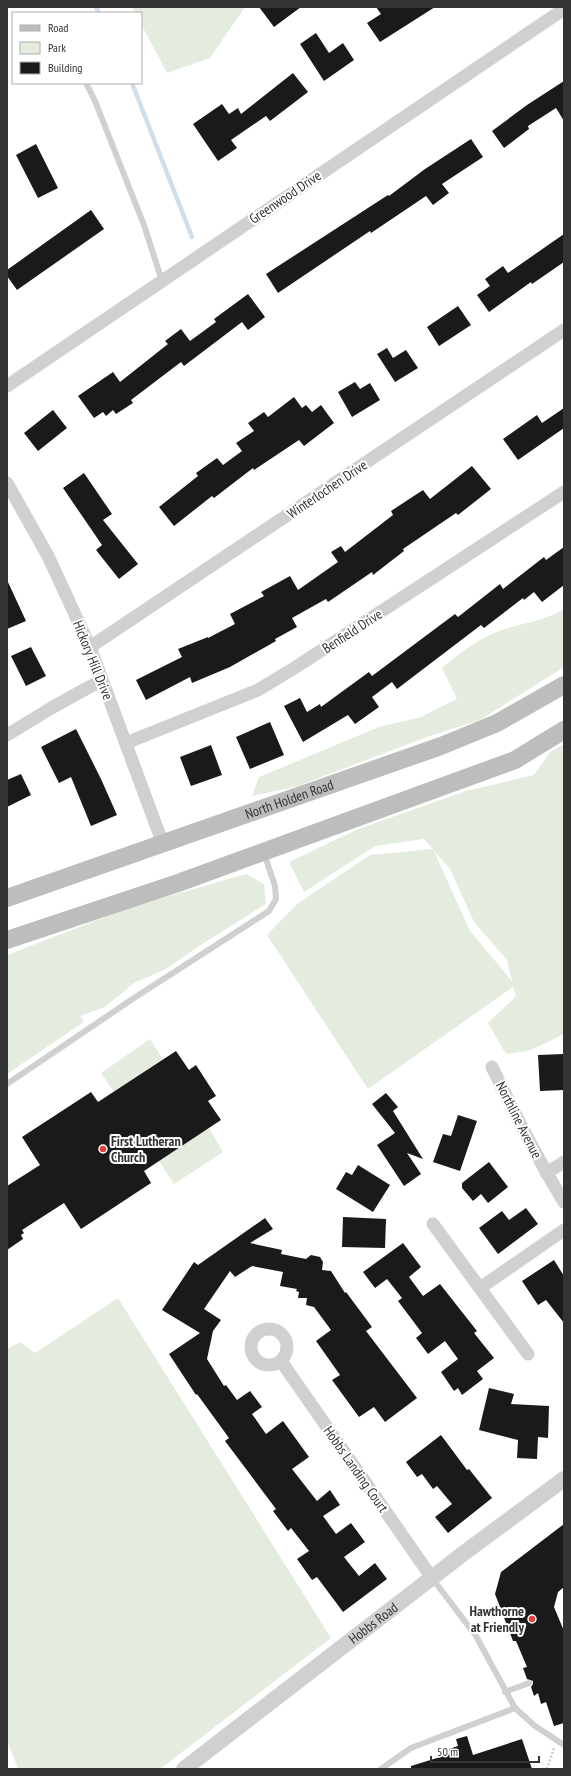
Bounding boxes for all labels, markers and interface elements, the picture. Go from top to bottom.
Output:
legend [12,12,142,84]
text: Road [48,20,68,35]
text: Park [48,40,66,55]
text: Building [48,60,83,75]
street label: Greenwood Drive [246,166,325,228]
street label: Winterlochen Drive [284,455,371,522]
street label: Benfield Drive [319,605,386,657]
street label: Hickory Hill Drive [69,618,117,703]
street label: North Holden Road [243,775,336,823]
street label: Northline Avenue [492,1078,546,1162]
place label: First Lutheran Church [111,1132,181,1166]
marker: First Lutheran Church [98,1144,108,1154]
street label: Hobbs Landing Court [320,1422,392,1516]
street label: Hobbs Road [345,1598,401,1648]
place label: Hawthorne at Friendly [470,1602,524,1636]
marker: Hawthorne at Friendly [527,1614,537,1624]
scale bar [431,1738,539,1764]
text: 50 m [437,1744,458,1759]

